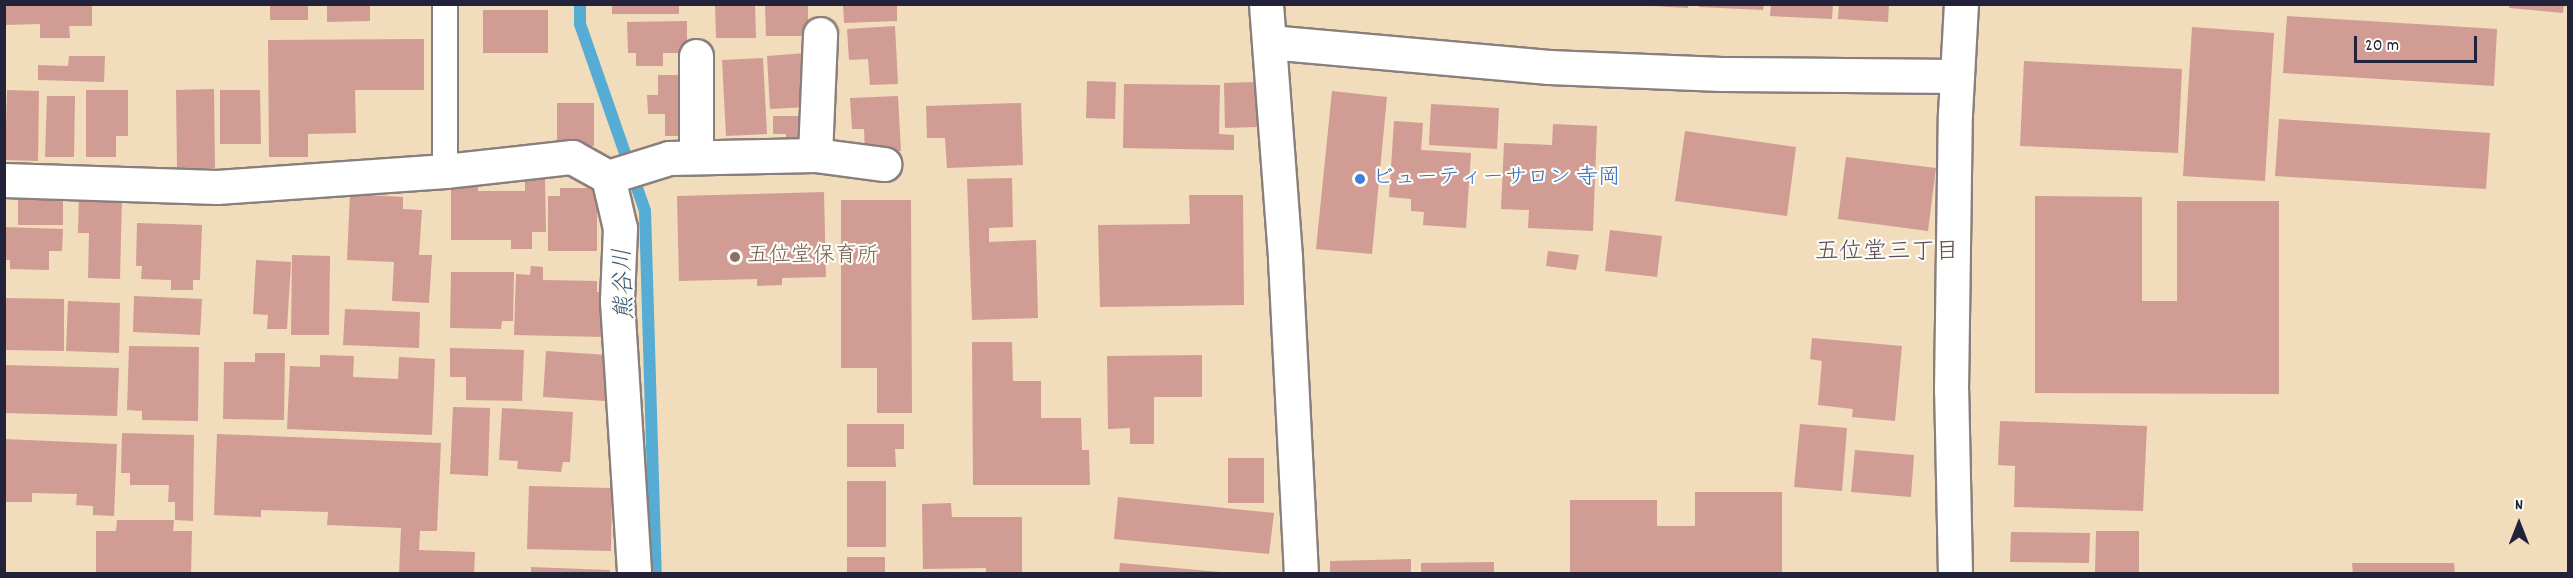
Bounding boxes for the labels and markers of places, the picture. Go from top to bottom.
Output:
place label: ビューティーサロン 寺岡 [1372,166,1619,192]
marker: ビューティーサロン 寺岡 [1353,172,1367,186]
place label: 五位堂保育所 [747,244,879,270]
marker: 五位堂保育所 [728,250,742,264]

